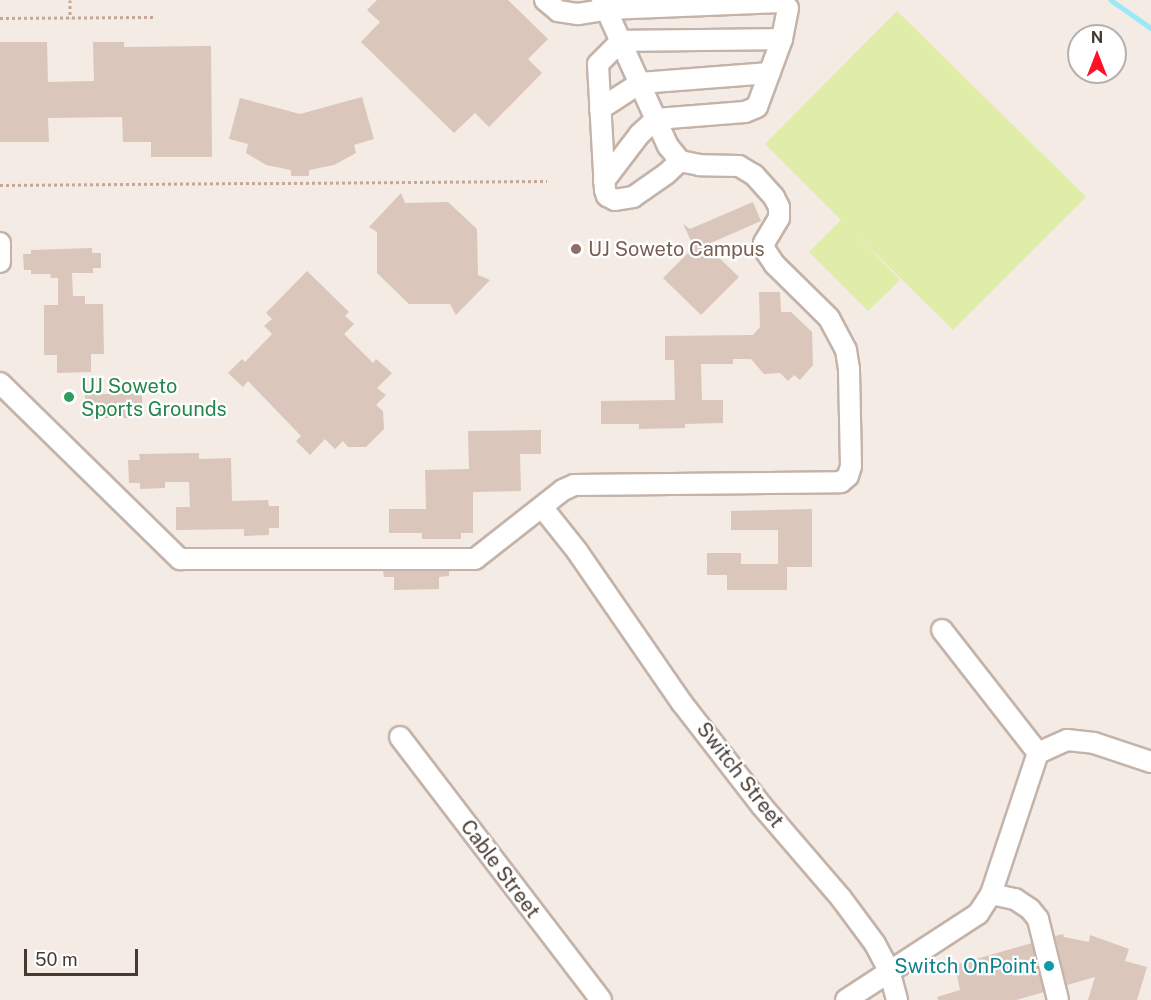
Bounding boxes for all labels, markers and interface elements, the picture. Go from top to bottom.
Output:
north arrow [1067,24,1127,84]
text: N [1091,28,1103,47]
place label: UJ Soweto Campus [588,237,765,261]
marker: UJ Soweto Campus [569,242,583,256]
place label: UJ Soweto Sports Grounds [81,374,227,421]
marker: UJ Soweto Sports Grounds [62,390,76,404]
street label: Switch Street [691,718,789,832]
street label: Cable Street [455,815,545,923]
scale bar [27,937,141,975]
text: 50 m [35,949,78,970]
place label: Switch OnPoint [894,954,1037,978]
marker: Switch OnPoint [1042,959,1056,973]

